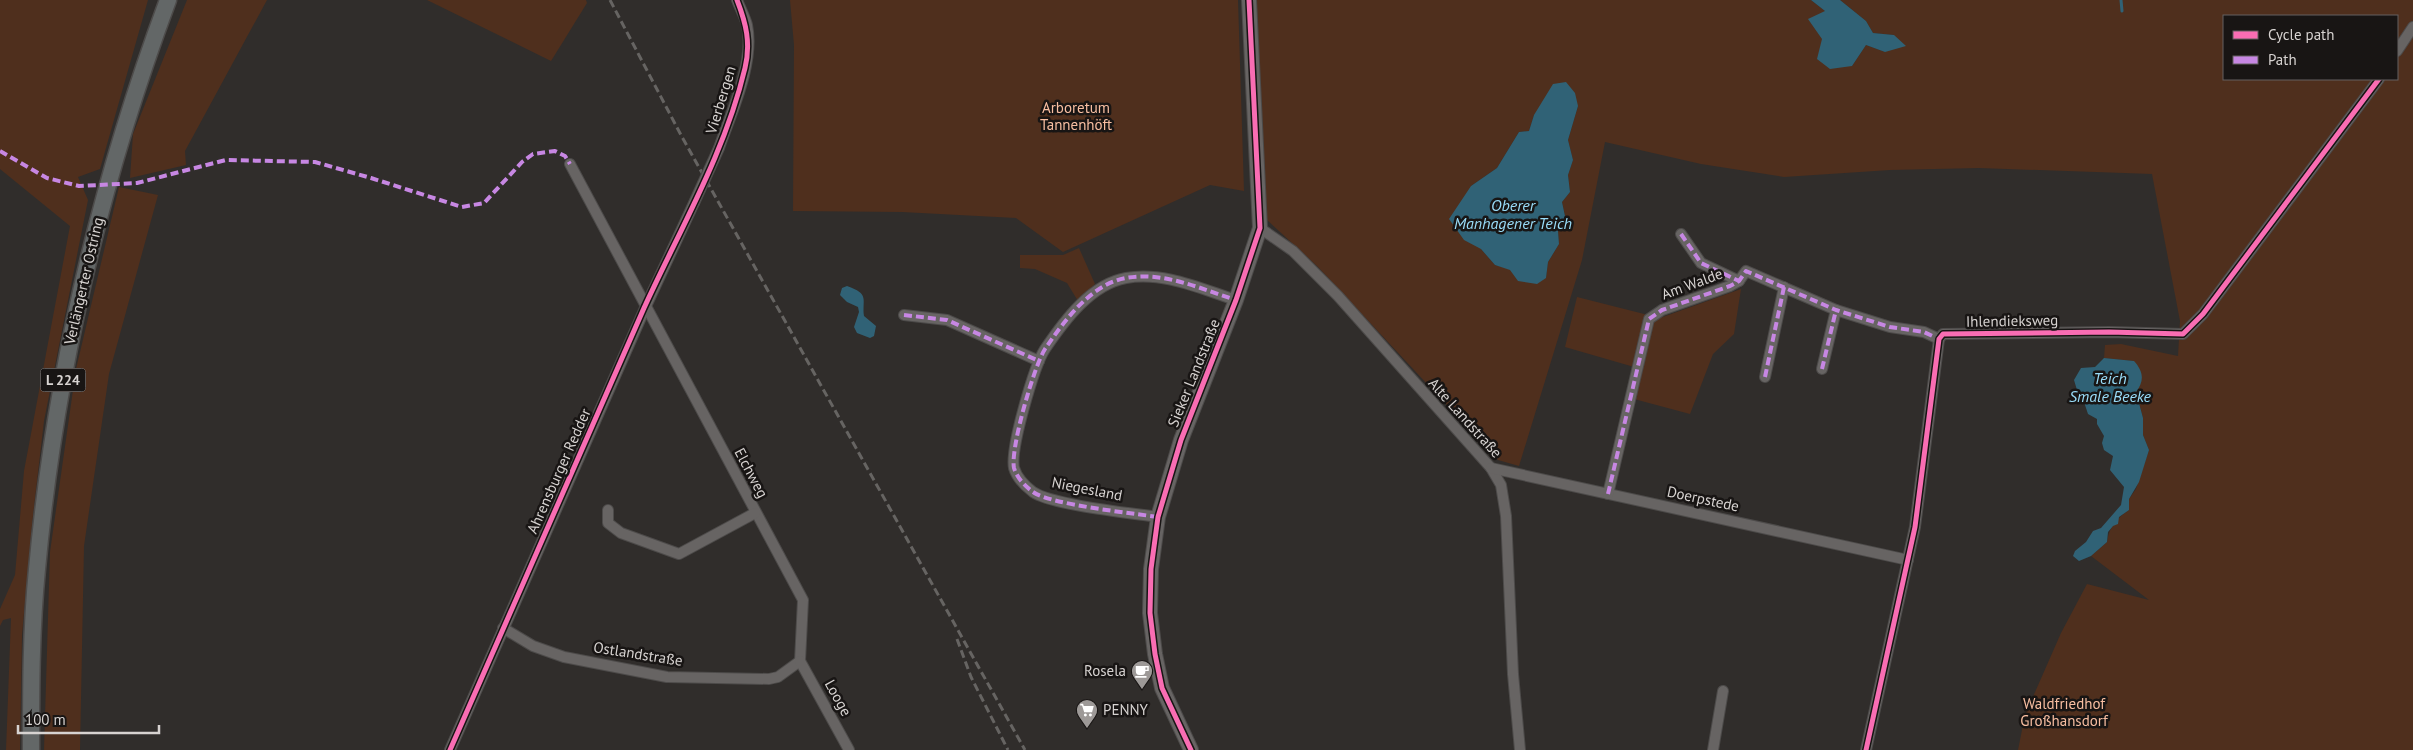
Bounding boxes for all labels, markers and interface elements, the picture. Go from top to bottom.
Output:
legend [2223,15,2398,80]
text: Cycle path [2268,25,2334,44]
text: Path [2268,50,2297,69]
street label: Vierbergen [701,64,740,137]
park label: Arboretum Tannenhöft [1040,98,1112,134]
water label: Oberer Manhagener Teich [1454,195,1572,233]
street label: Verlängerter Ostring [59,215,107,347]
street label: Am Walde [1659,264,1725,303]
street label: Ihlendieksweg [1966,310,2058,331]
street label: Sieker Landstraße [1163,316,1224,430]
road number: L 224 [40,368,86,392]
water label: Teich Smale Beeke [2069,368,2152,406]
street label: Alte Landstraße [1424,374,1506,462]
street label: Ahrensburger Redder [522,405,595,536]
street label: Elchweg [730,445,772,501]
street label: Niegesland [1050,472,1124,505]
street label: Doerpstede [1665,482,1741,515]
street label: Ostlandstraße [592,637,684,670]
cafe icon: Rosela [1130,659,1154,690]
place label: Rosela [1084,661,1126,680]
street label: Looge [821,676,856,719]
park label: Waldfriedhof Großhansdorf [2020,694,2109,730]
supermarket icon: PENNY [1075,698,1099,729]
place label: PENNY [1103,700,1149,719]
scale bar [18,702,159,734]
text: 100 m [25,710,66,729]

